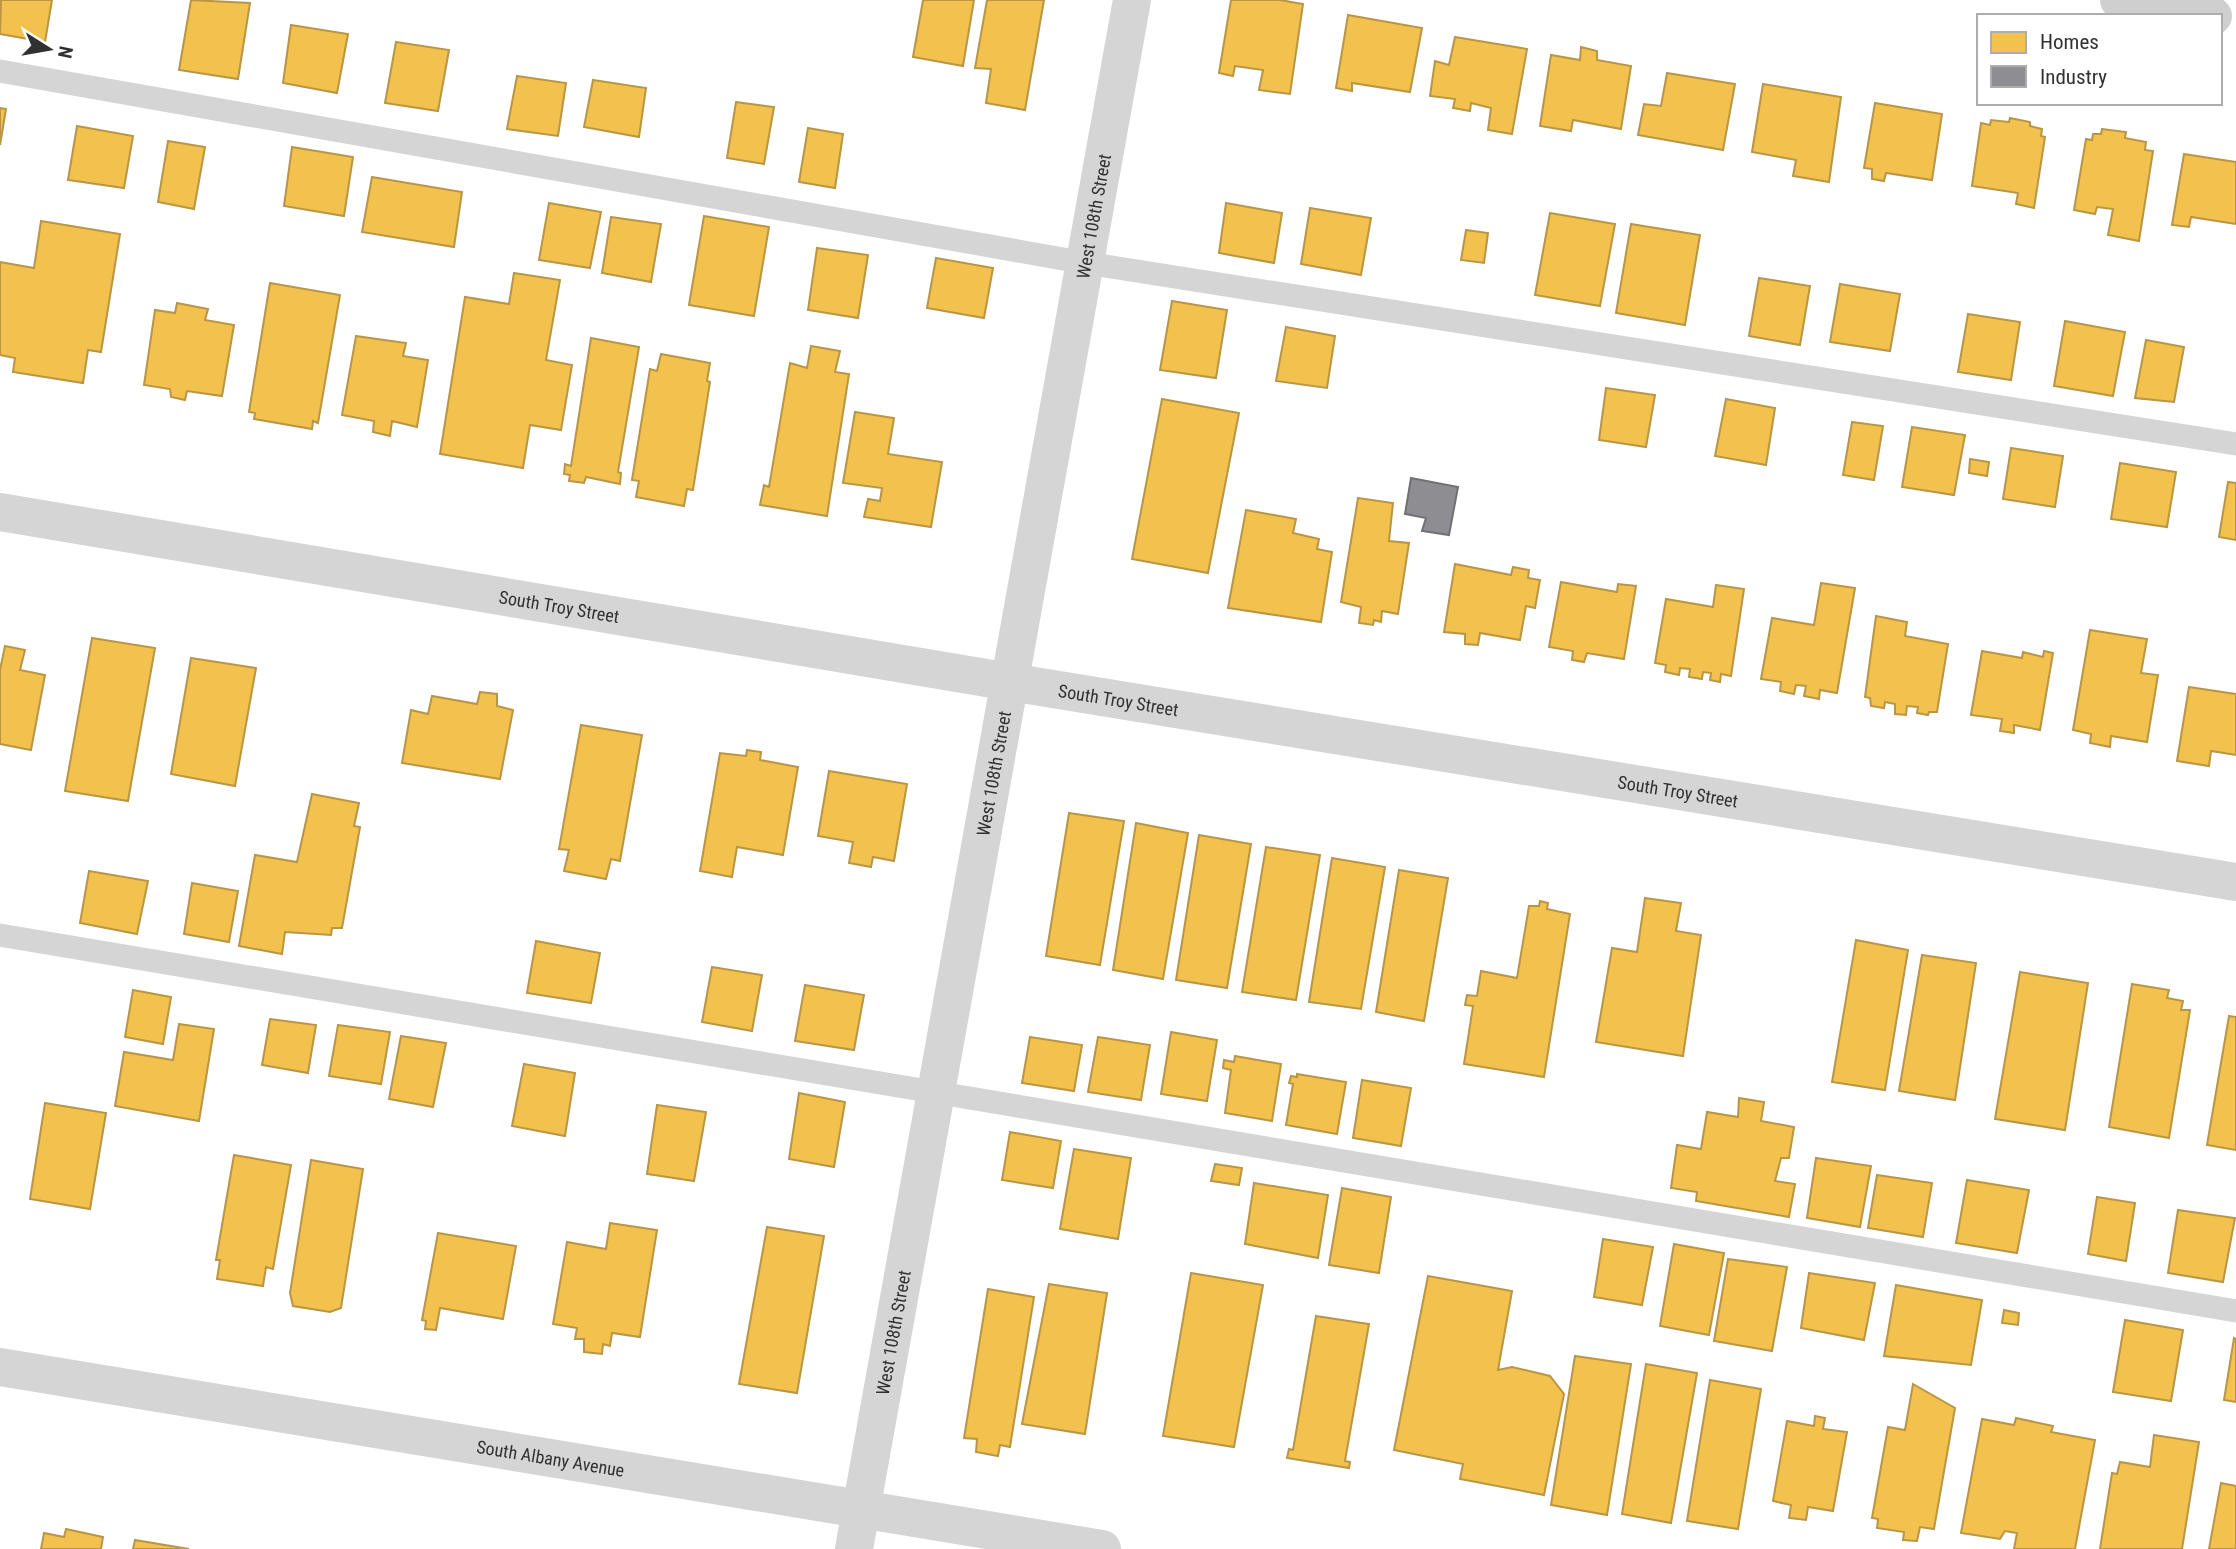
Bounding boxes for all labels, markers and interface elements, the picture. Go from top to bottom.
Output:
north arrow [14,14,84,84]
legend [1977,14,2222,105]
text: Homes [2040,30,2099,54]
text: N [53,44,78,60]
text: Industry [2040,65,2107,89]
street label: West 108th Street [1072,152,1115,280]
street label: South Troy Street [497,586,621,627]
street label: South Troy Street [1057,680,1180,720]
street label: West 108th Street [972,709,1015,838]
street label: South Troy Street [1616,771,1740,811]
street label: West 108th Street [871,1268,914,1397]
street label: South Albany Avenue [475,1435,626,1480]

